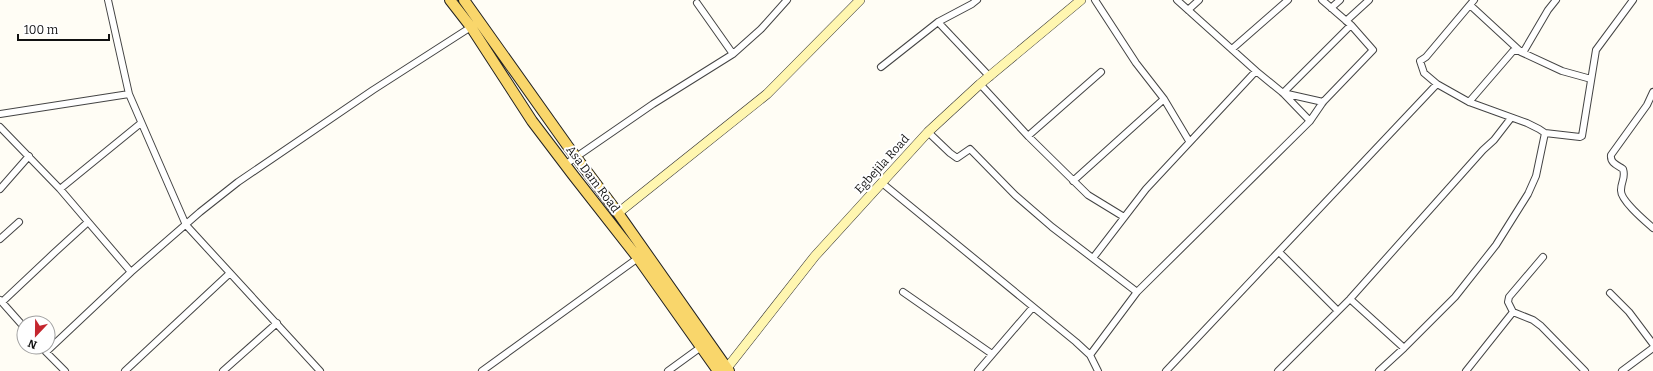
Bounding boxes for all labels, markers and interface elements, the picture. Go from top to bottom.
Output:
scale bar [18,16,109,42]
text: 100 m [24,23,59,37]
street label: Egbejila Road [852,132,912,196]
street label: Asa Dam Road [563,143,623,215]
north arrow [16,315,56,355]
text: N [26,336,39,351]

